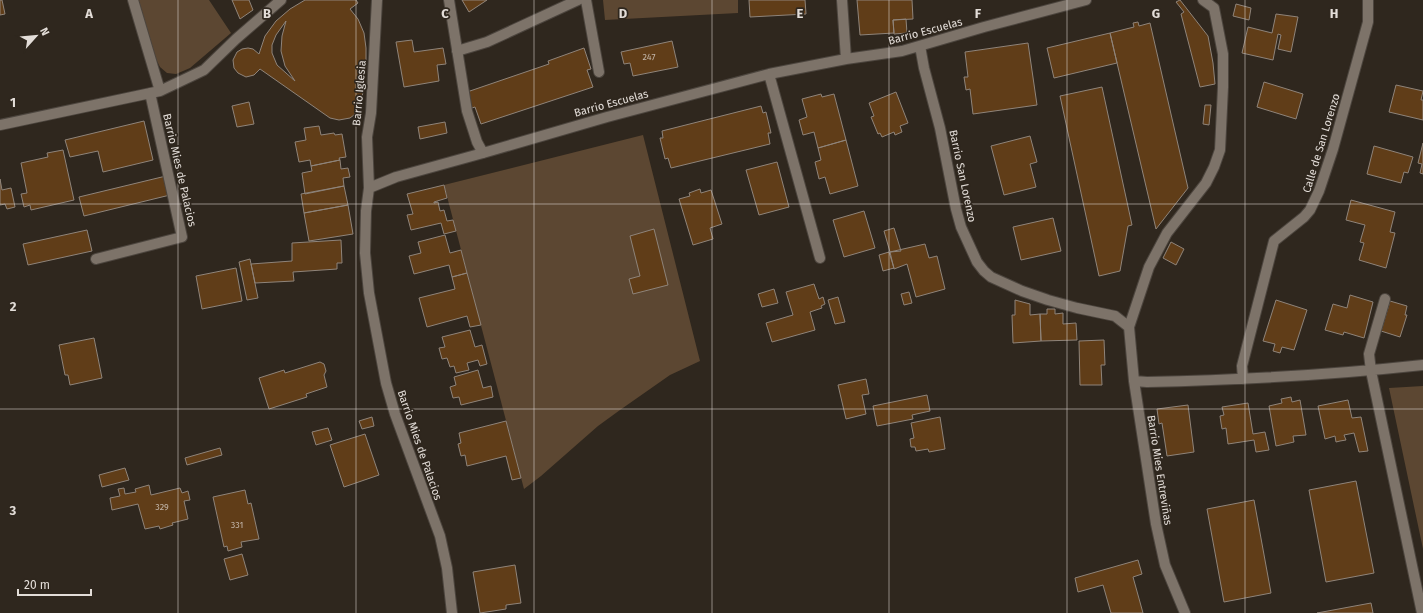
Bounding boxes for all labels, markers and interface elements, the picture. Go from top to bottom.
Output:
text: A [84,6,93,21]
text: B [263,6,271,21]
text: C [441,6,449,21]
text: D [619,6,628,21]
text: E [797,6,804,21]
text: F [975,6,982,21]
text: G [1152,6,1160,21]
text: H [1330,6,1338,21]
street label: Barrio Escuelas [887,15,964,48]
north arrow [16,16,56,56]
text: N [37,25,52,38]
house number: 247 [643,52,655,62]
street label: Barrio Iglesia [350,60,369,126]
street label: Barrio Escuelas [573,87,650,120]
street label: Calle de San Lorenzo [1300,92,1343,194]
text: 1 [10,95,16,110]
street label: Barrio Mies de Palacios [160,112,199,228]
street label: Barrio San Lorenzo [946,129,979,223]
text: 2 [10,299,17,314]
street label: Barrio Mies de Palacios [395,388,444,502]
street label: Barrio Mies Entreviñas [1144,414,1175,526]
house number: 329 [155,502,169,512]
text: 3 [9,503,17,518]
house number: 331 [231,520,243,530]
scale bar [18,571,91,597]
text: 20 m [24,578,50,592]

